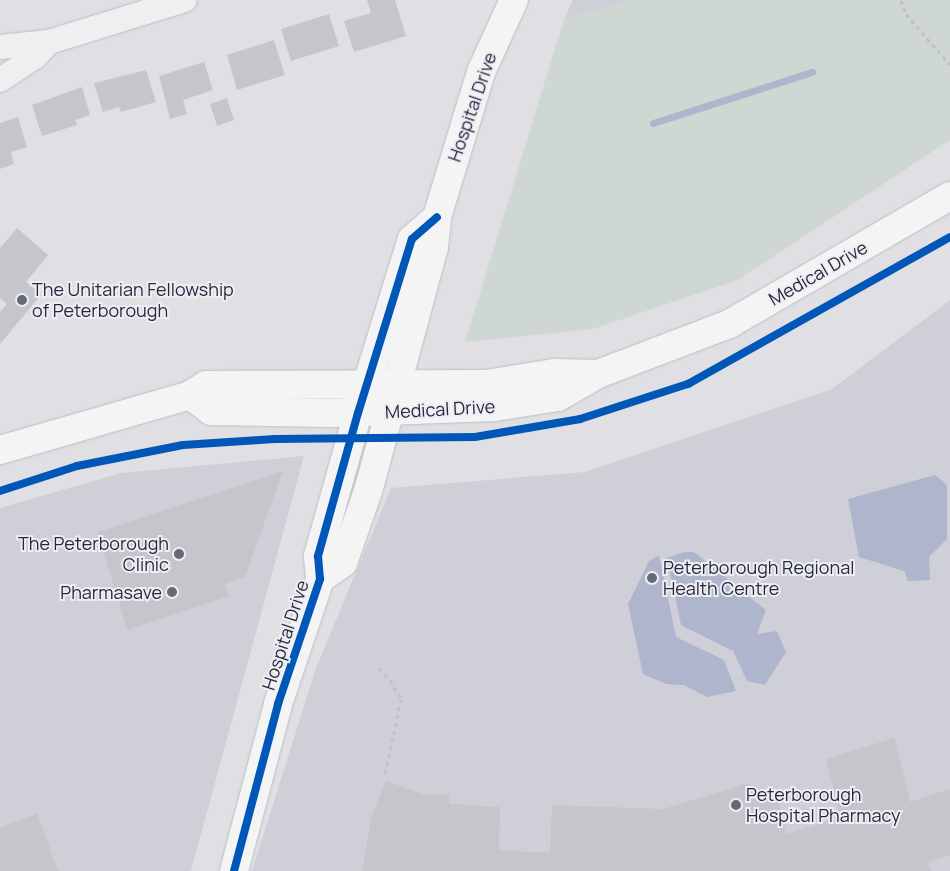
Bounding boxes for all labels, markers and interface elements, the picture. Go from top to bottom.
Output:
street label: Hospital Drive [443,49,501,165]
street label: Medical Drive [765,236,871,310]
place label: The Unitarian Fellowship of Peterborough [32,279,234,322]
marker: The Unitarian Fellowship of Peterborough [16,294,28,306]
street label: Medical Drive [384,395,496,423]
place label: The Peterborough Clinic [18,533,169,576]
marker: The Peterborough Clinic [173,548,185,560]
place label: Peterborough Regional Health Centre [663,557,854,600]
marker: Peterborough Regional Health Centre [645,571,659,585]
street label: Hospital Drive [257,577,313,693]
place label: Pharmasave [60,581,162,603]
marker: Pharmasave [166,586,178,598]
place label: Peterborough Hospital Pharmacy [746,784,901,826]
marker: Peterborough Hospital Pharmacy [730,799,742,811]

